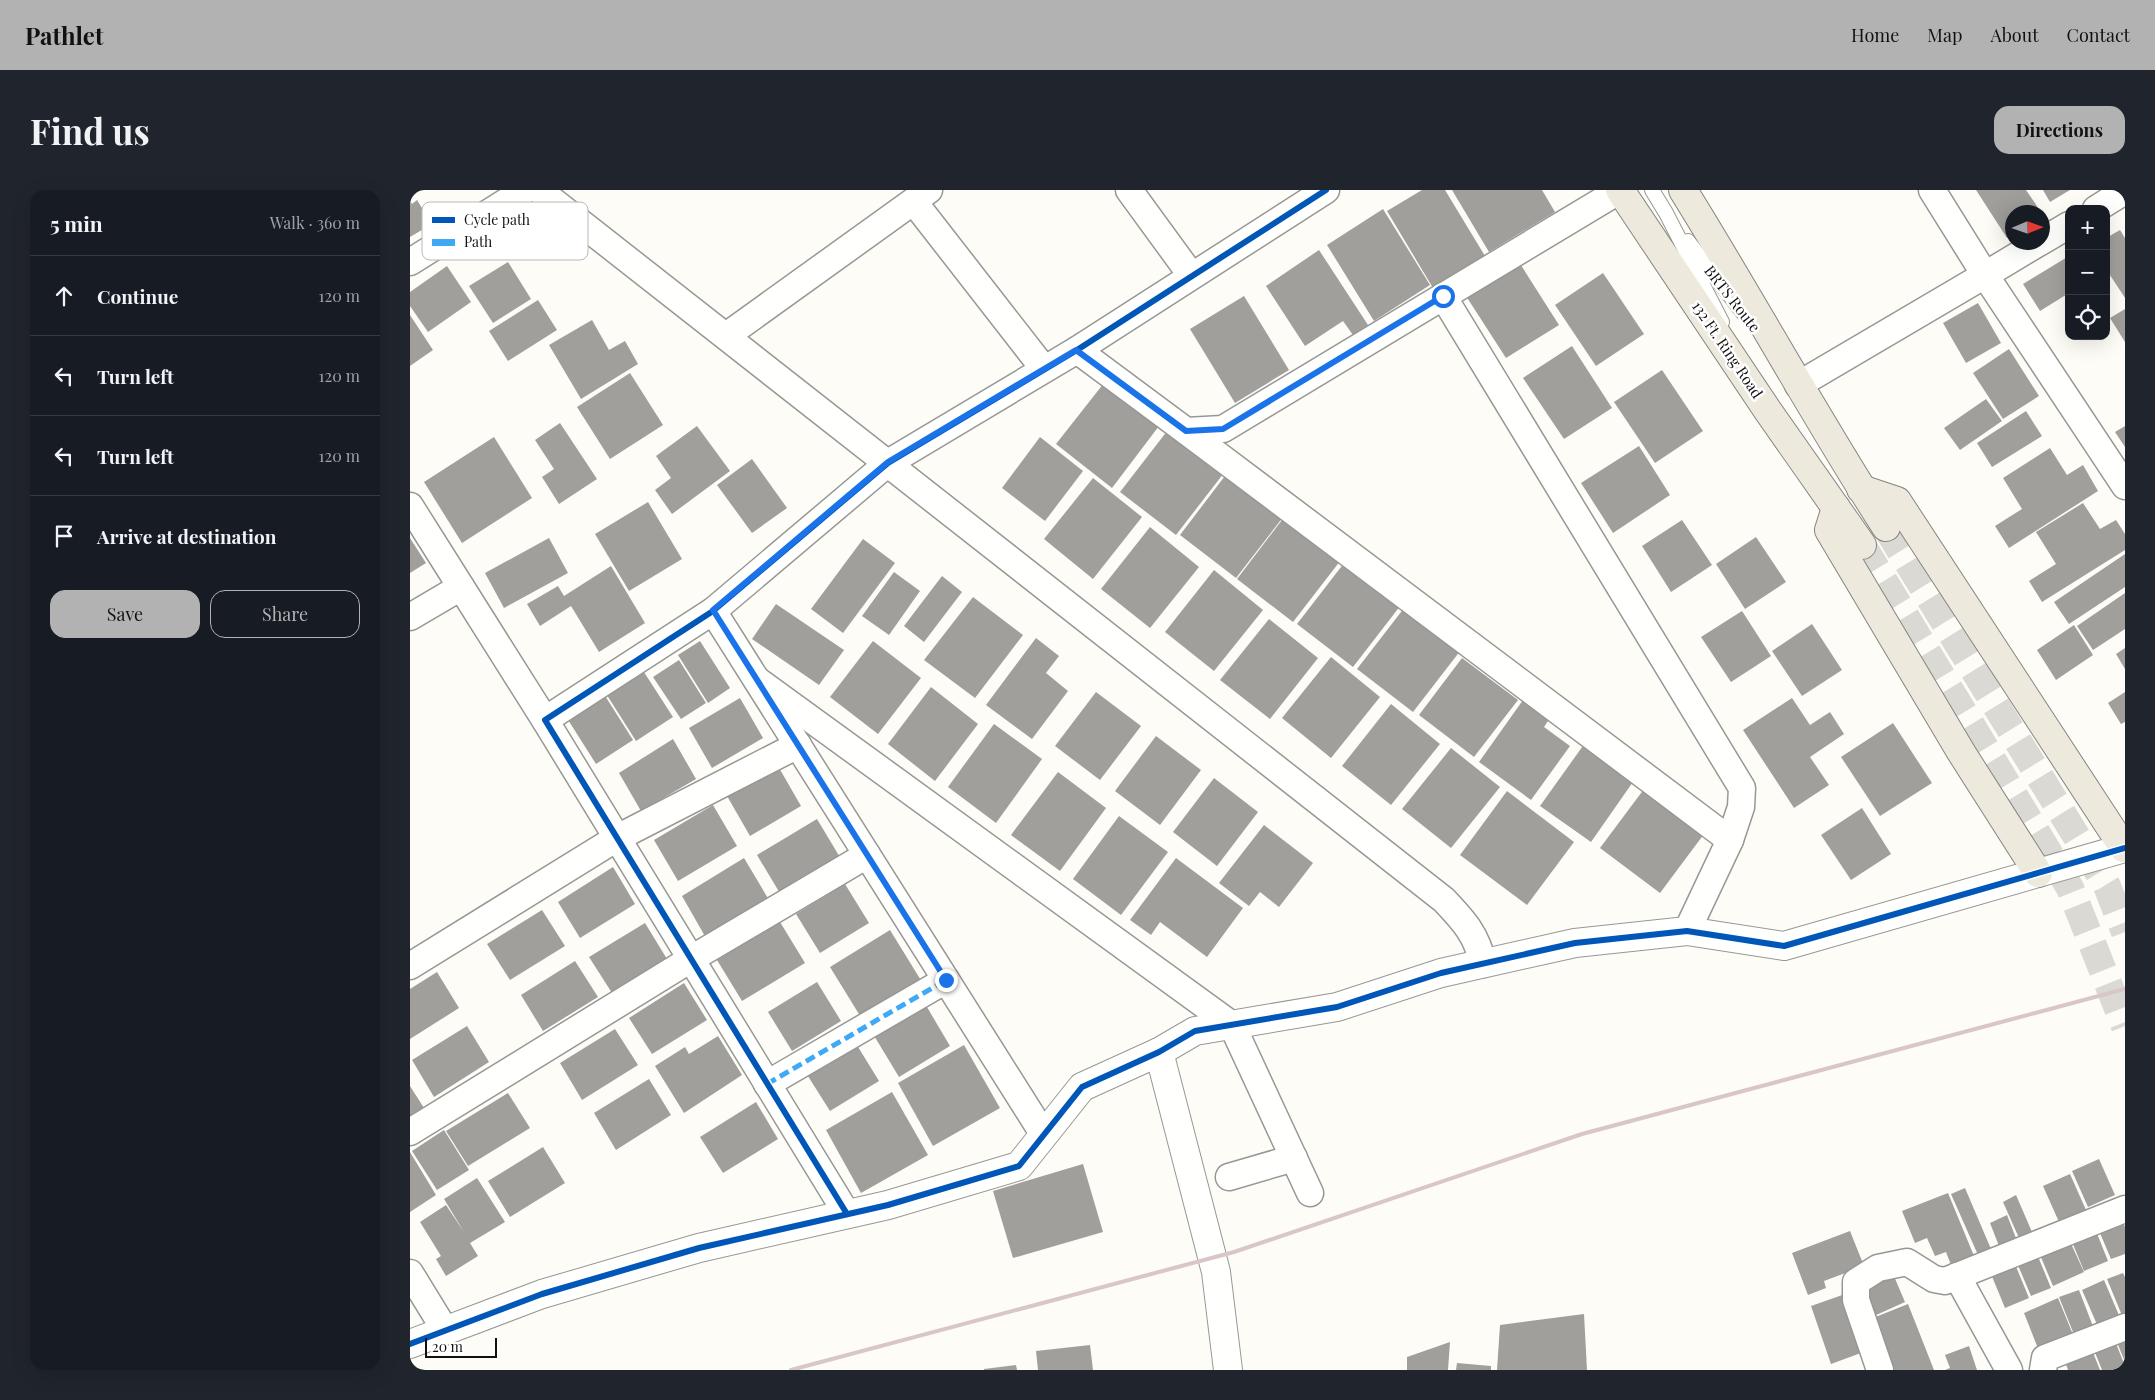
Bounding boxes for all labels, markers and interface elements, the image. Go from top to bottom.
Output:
text: Pathlet [25,19,103,51]
text: Home [1851,23,1899,47]
text: Map [1927,23,1962,47]
text: About [1990,23,2039,47]
text: Contact [2067,23,2130,47]
button: Directions [1994,106,2125,154]
text: Find us [30,107,150,154]
legend [422,202,588,260]
north arrow [2005,205,2050,250]
map controls [2065,205,2110,340]
button: + [2065,205,2110,250]
text: 5 min [50,209,103,237]
text: Cycle path [464,210,531,229]
text: Walk · 360 m [270,212,360,233]
text: Path [464,232,493,251]
button: − [2065,250,2110,295]
street label: BRTS Route [1700,261,1765,336]
icon: ahead [50,282,78,310]
text: Continue [97,283,178,309]
text: 120 m [319,285,360,306]
route start [1432,285,1455,308]
button: locate [2065,295,2110,340]
street label: 132 Ft. Ring Road [1688,297,1768,402]
icon: left [50,362,78,390]
text: Turn left [97,363,174,389]
text: 120 m [319,365,360,386]
icon: left [50,442,78,470]
text: Turn left [97,443,174,469]
text: 120 m [319,445,360,466]
icon: arrive [50,522,78,550]
text: Arrive at destination [97,523,277,549]
button: Save [50,590,200,638]
button: Share [210,590,360,638]
route end [935,969,958,992]
scale bar [425,1335,498,1358]
text: 20 m [432,1337,463,1356]

